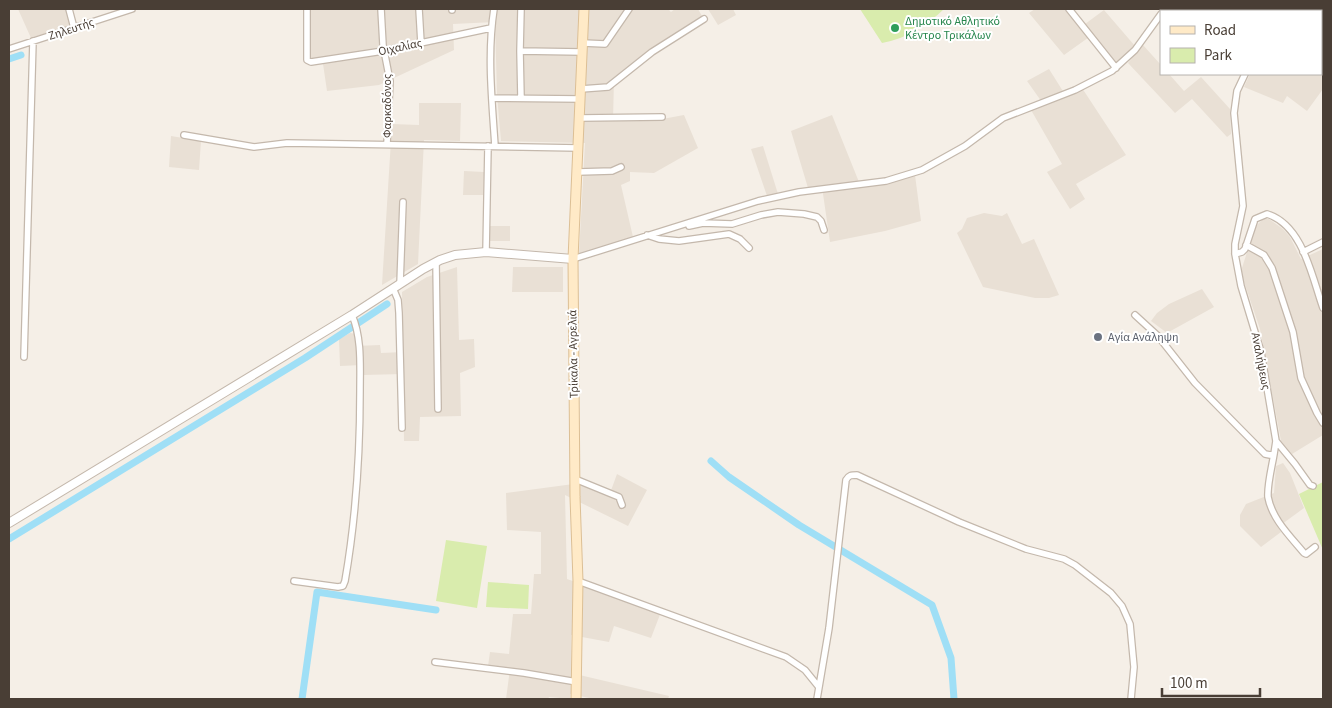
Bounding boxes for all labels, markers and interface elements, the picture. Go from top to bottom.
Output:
legend [1160,10,1322,75]
place label: Δημοτικό Αθλητικό Κέντρο Τρικάλων [905,13,1000,44]
street label: Ζηλευτής [46,14,96,45]
text: Road [1204,20,1236,41]
marker: Δημοτικό Αθλητικό Κέντρο Τρικάλων [889,22,901,34]
street label: Οιχαλίας [377,35,423,60]
text: Park [1204,45,1233,66]
street label: Φαρκαδόνος [379,74,396,138]
street label: Τρίκαλα - Αγρελιά [564,309,583,398]
place label: Αγία Ανάληψη [1108,329,1178,346]
marker: Αγία Ανάληψη [1092,331,1104,343]
street label: Αναλήψεως [1247,331,1274,391]
scale bar [1162,666,1260,698]
text: 100 m [1170,673,1208,694]

